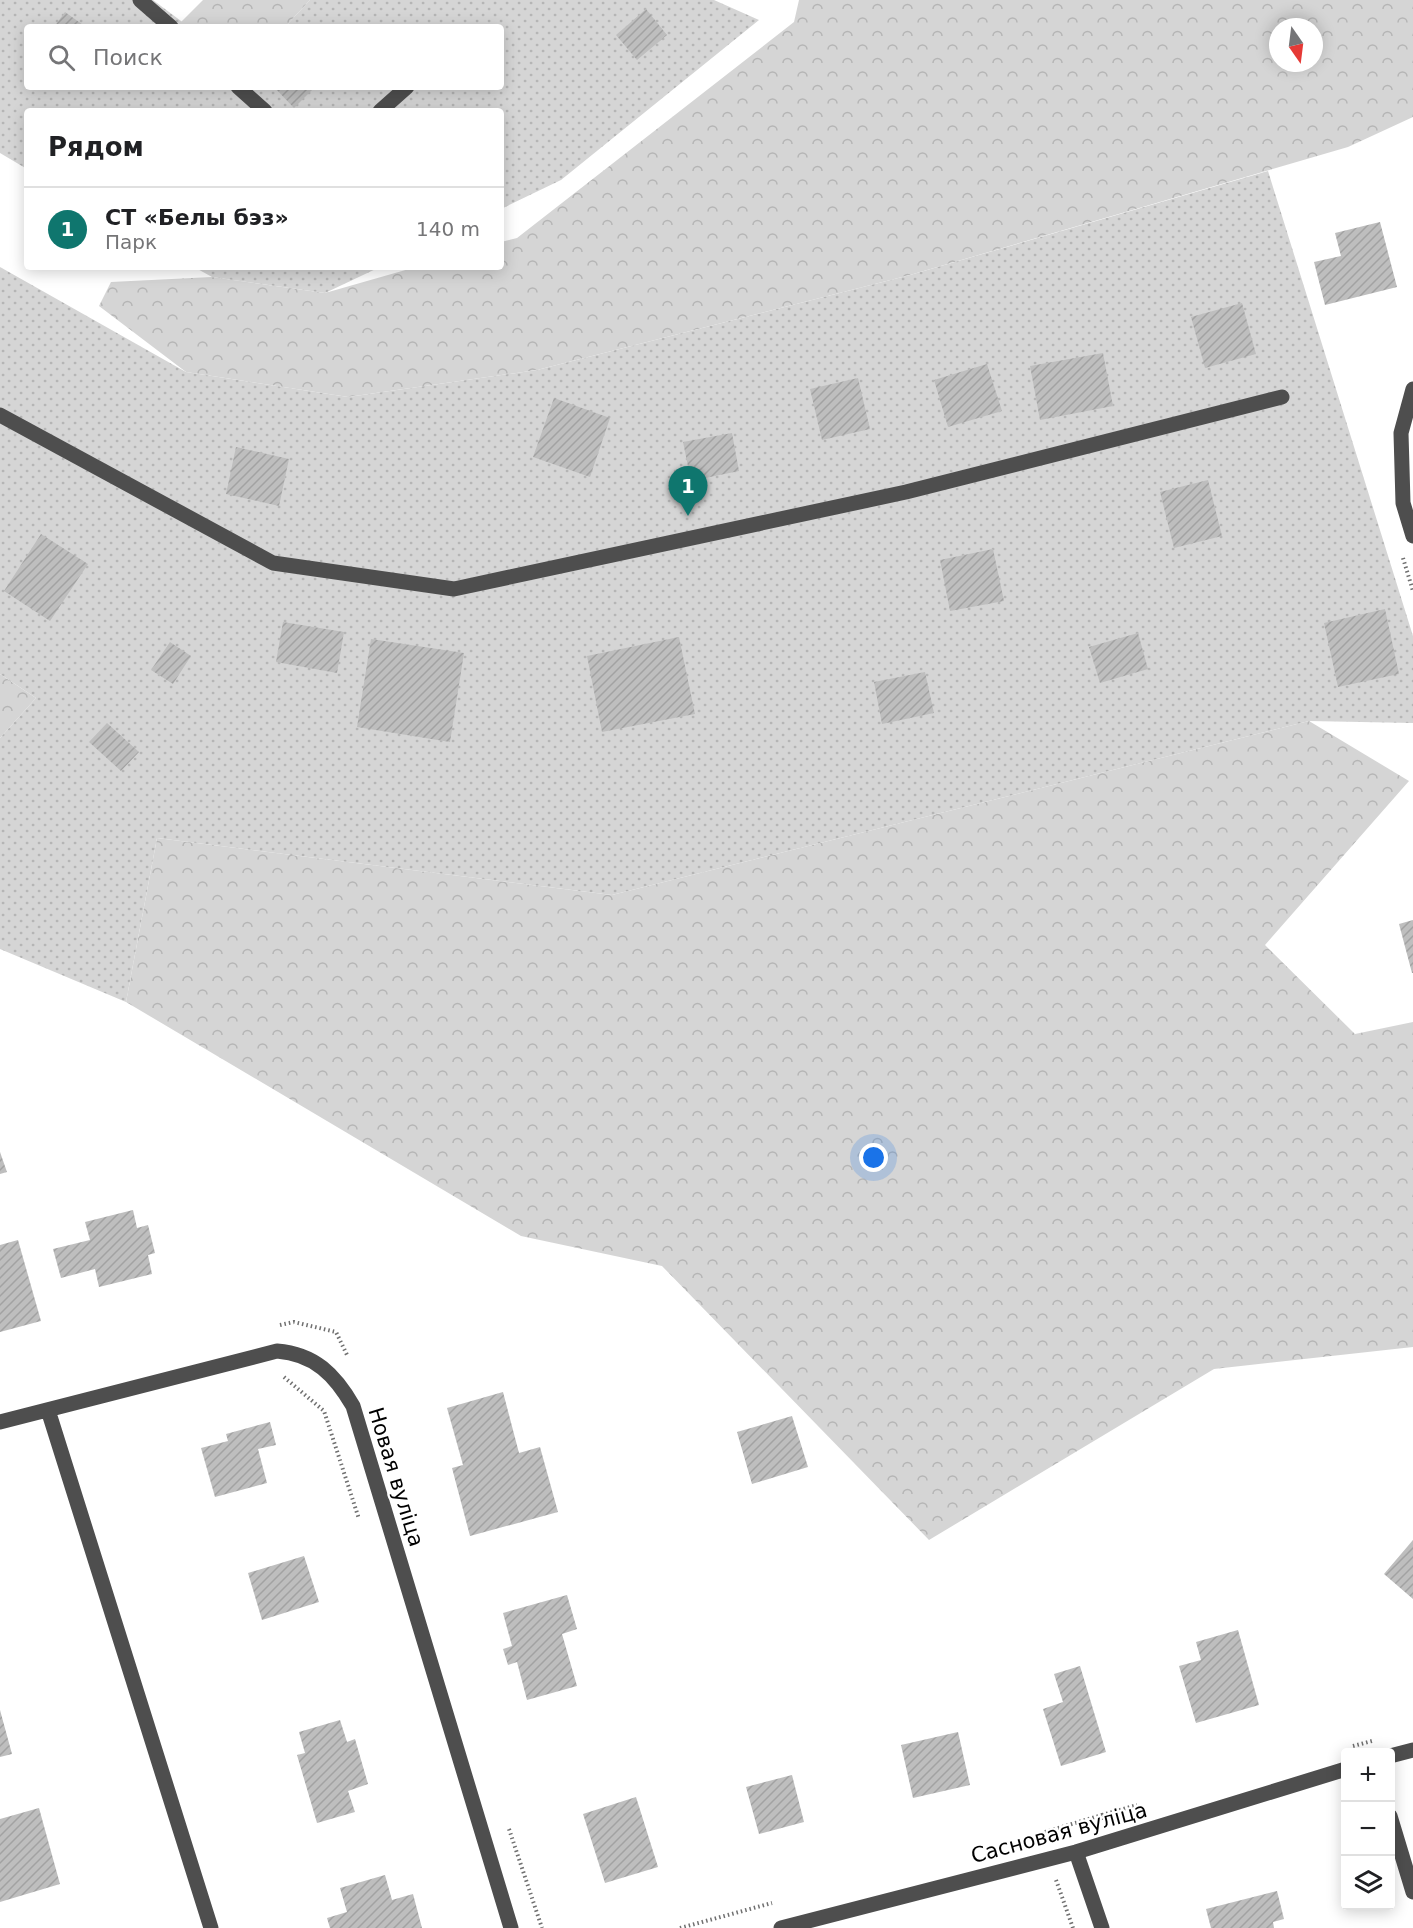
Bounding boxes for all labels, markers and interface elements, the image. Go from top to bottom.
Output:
north arrow [1269,18,1323,72]
search box [24,24,504,90]
icon: search [45,41,78,74]
text: Поиск [93,45,163,70]
text: Рядом [48,132,144,162]
text: СТ «Белы бэз» [105,205,289,230]
text: 1 [61,217,74,241]
text: 140 m [416,217,480,241]
text: Парк [105,230,157,254]
pin: 1 [668,466,708,516]
your location [859,1143,888,1172]
street label: Новая вуліца [363,1404,429,1550]
map controls [1341,1748,1395,1910]
button: + [1341,1748,1395,1802]
street label: Сасновая вуліца [968,1798,1150,1868]
button: − [1341,1802,1395,1856]
button: layers [1341,1856,1395,1910]

